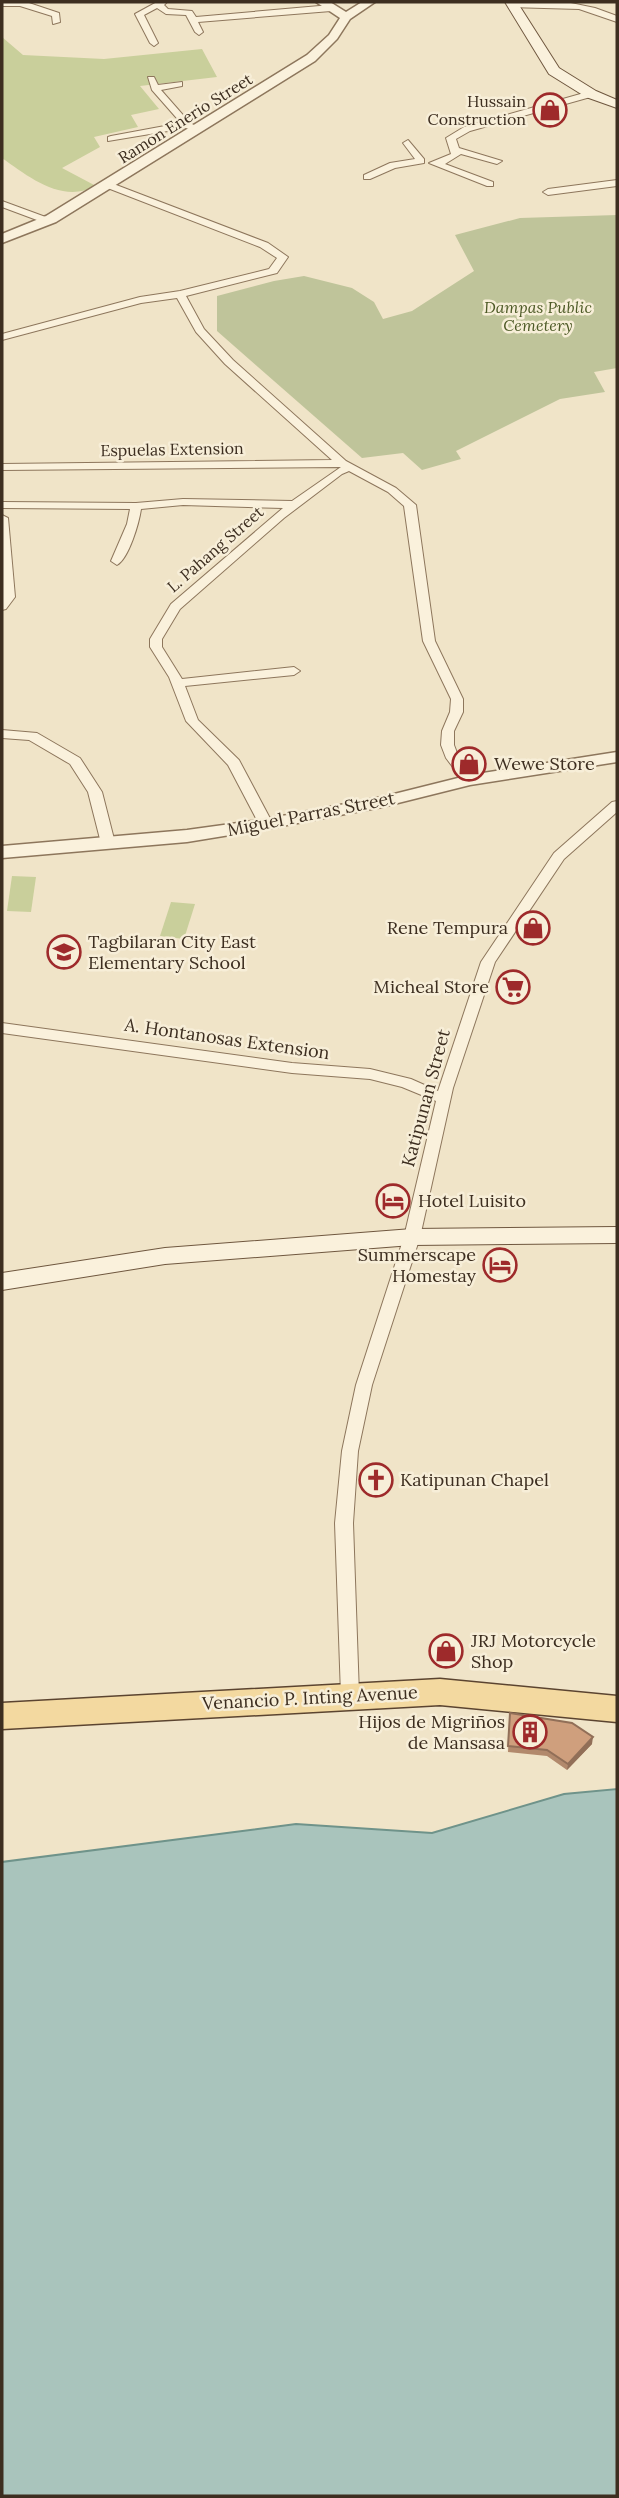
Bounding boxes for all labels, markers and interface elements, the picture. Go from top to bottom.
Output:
street label: Ramon Enerio Street [114,68,257,167]
place label: Hussain Construction [427,91,526,129]
shop icon: Hussain Construction [531,91,569,129]
park label: Dampas Public Cemetery [484,297,592,335]
street label: Espuelas Extension [100,438,244,460]
street label: L. Pahang Street [163,501,268,596]
shop icon: Wewe Store [450,745,488,783]
place label: Wewe Store [494,752,595,775]
street label: Miguel Parras Street [225,786,397,841]
shop icon: Rene Tempura [514,909,552,947]
place label: Rene Tempura [387,916,508,939]
place label: Tagbilaran City East Elementary School [88,930,256,974]
school or university icon: Tagbilaran City East Elementary School [45,933,83,971]
supermarket icon: Micheal Store [494,968,532,1006]
place label: Micheal Store [373,975,489,998]
street label: A. Hontanosas Extension [122,1013,331,1064]
street label: Katipunan Street [396,1026,455,1169]
hotel icon: Hotel Luisito [374,1182,412,1220]
place label: Hotel Luisito [418,1189,526,1212]
place label: Summerscape Homestay [358,1243,476,1287]
hotel icon: Summerscape Homestay [481,1246,519,1284]
church icon: Katipunan Chapel [357,1461,395,1499]
place label: Katipunan Chapel [400,1468,549,1491]
place label: JRJ Motorcycle Shop [470,1629,596,1673]
shop icon: JRJ Motorcycle Shop [427,1632,465,1670]
street label: Venancio P. Inting Avenue [201,1680,419,1715]
place label: Hijos de Migriños de Mansasa [358,1710,505,1754]
building icon: Hijos de Migriños de Mansasa [511,1713,549,1751]

